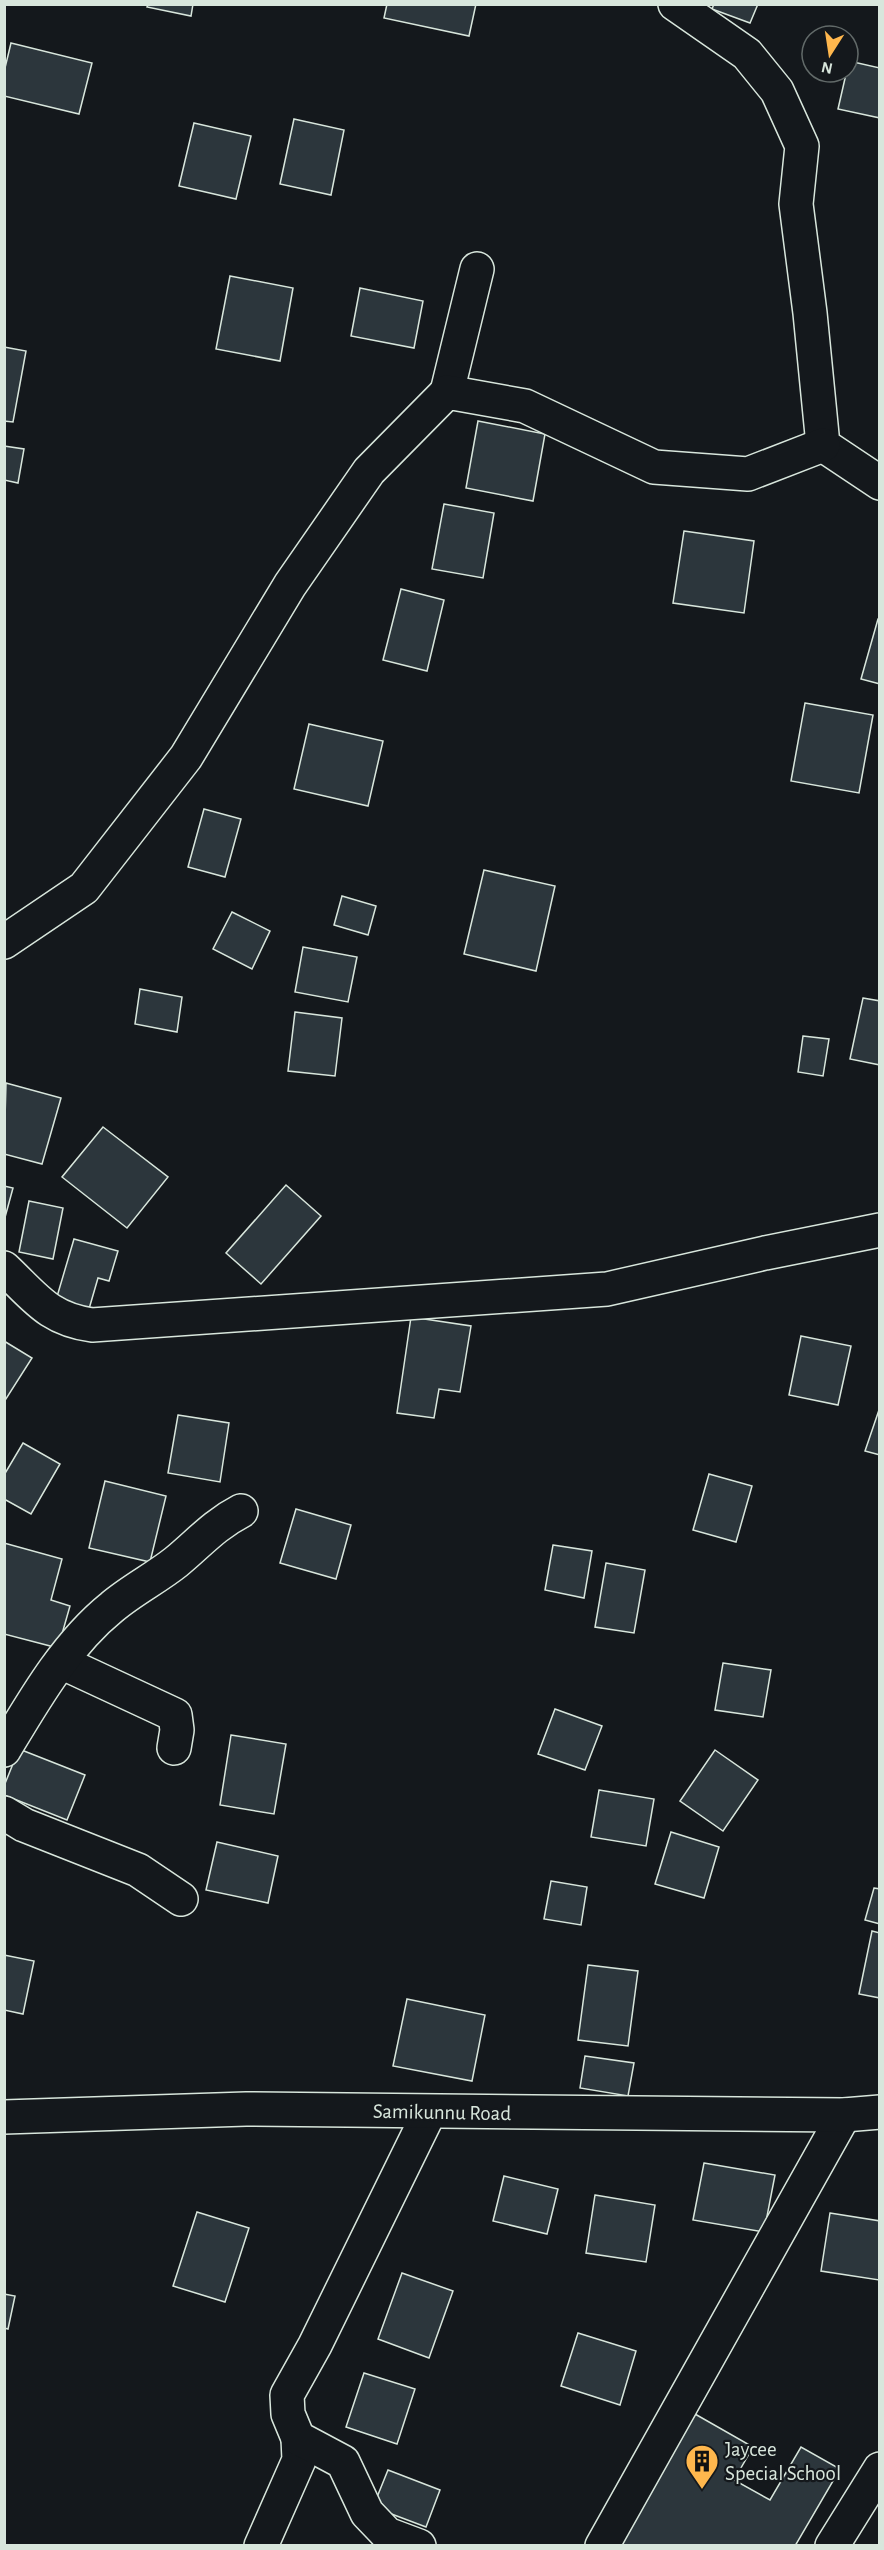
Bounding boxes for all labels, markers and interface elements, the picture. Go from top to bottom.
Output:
north arrow [800,24,860,84]
text: N [820,59,834,77]
street label: Samikunnu Road [373,2101,511,2124]
place label: Jaycee Special School [725,2439,841,2484]
building icon: Jaycee Special School [684,2443,720,2490]

